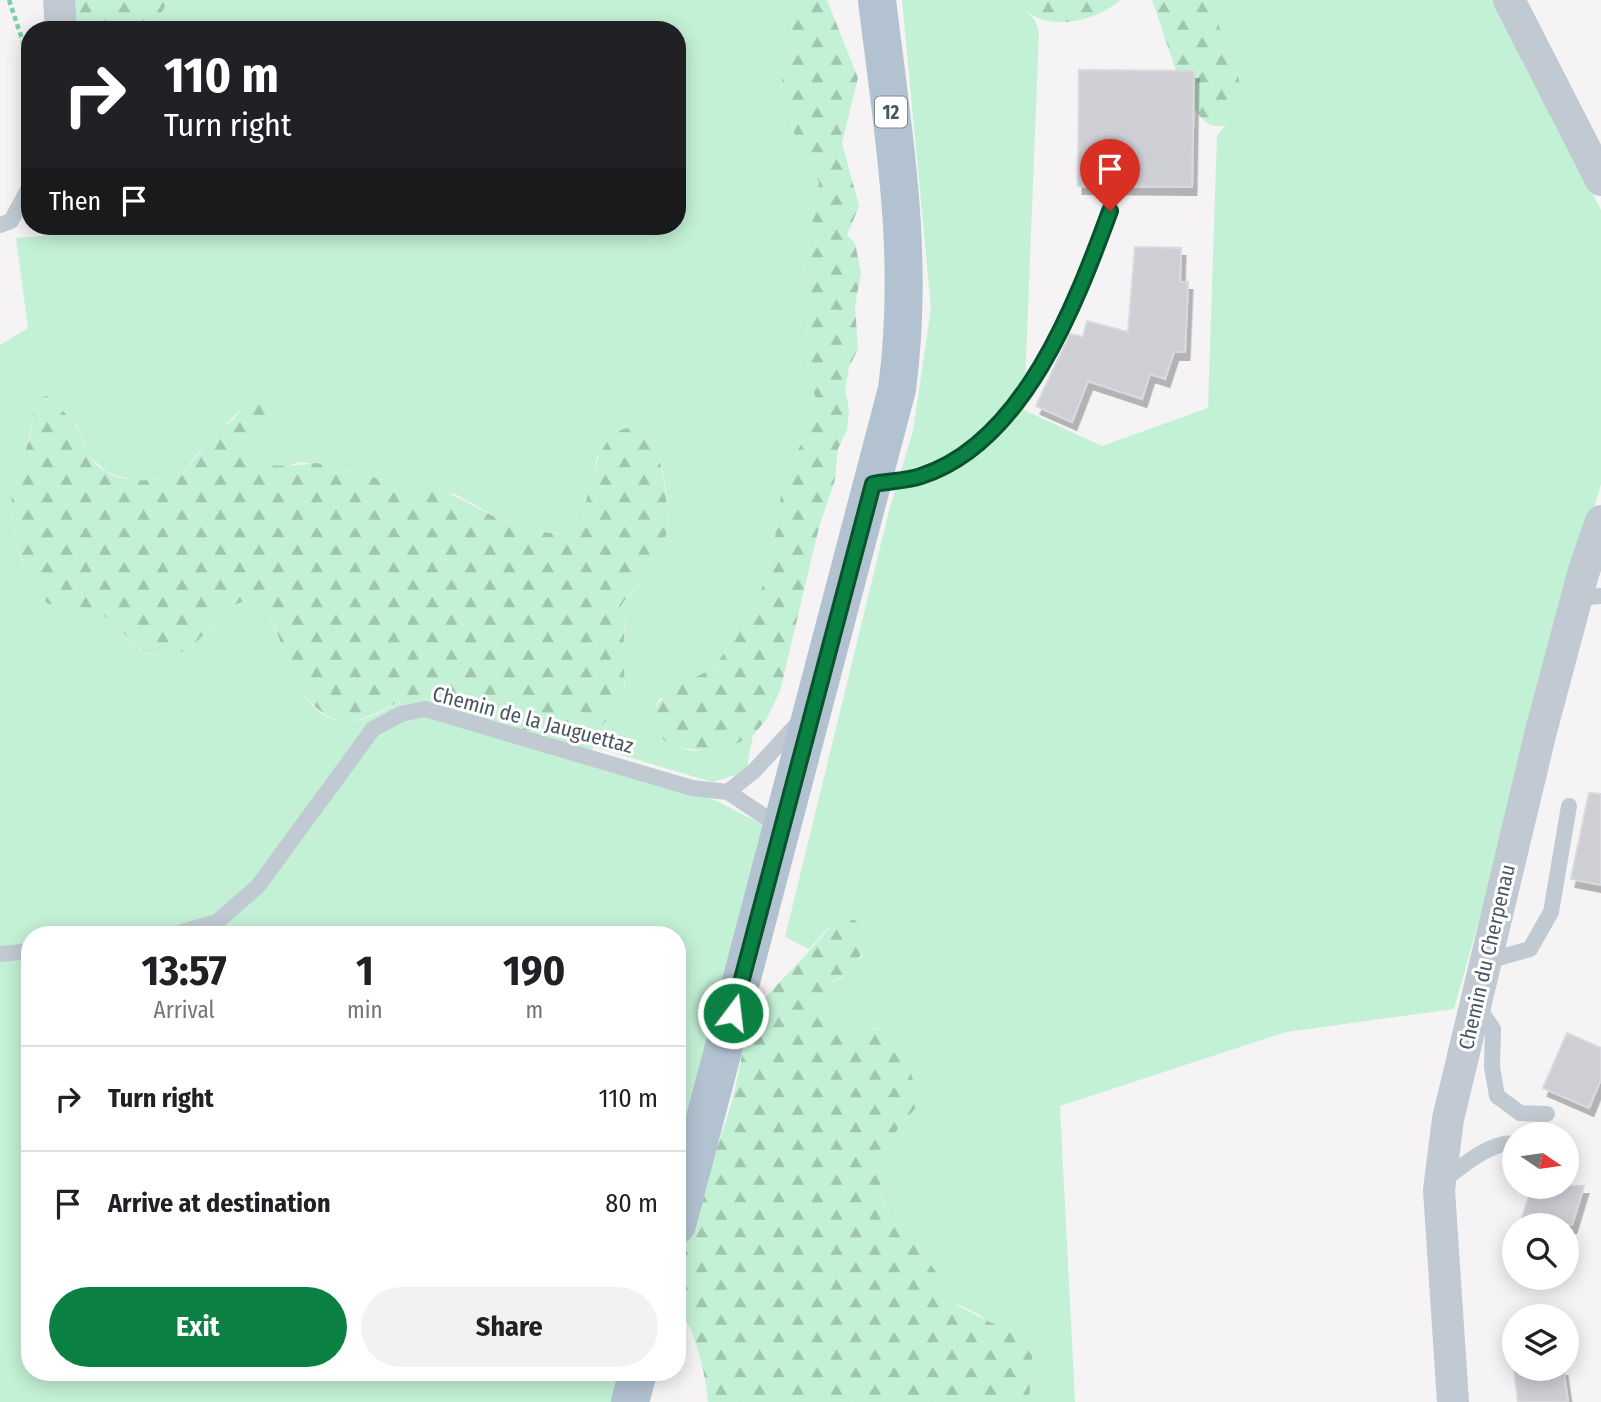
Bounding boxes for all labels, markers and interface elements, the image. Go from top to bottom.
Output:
text: 110 m [164,46,279,105]
icon: right [49,49,140,140]
road number: 12 [875,96,907,128]
text: Turn right [164,106,291,144]
pin [1080,139,1140,211]
icon: arrive [1091,150,1129,188]
icon: arrive [115,182,153,220]
text: Then [49,186,101,217]
street label: Chemin de la Jauguettaz [430,681,636,759]
street label: Chemin du Cherpenau [1453,862,1521,1052]
text: 13:57 [141,946,227,996]
text: 1 [356,946,374,996]
text: 190 [503,946,566,996]
position arrow [696,976,770,1050]
text: Arrival [154,996,215,1024]
text: min [347,996,383,1024]
text: m [525,996,543,1024]
icon: right [49,1080,87,1118]
text: Turn right [108,1083,214,1114]
text: 110 m [598,1083,658,1114]
north arrow [1502,1122,1578,1199]
map controls [1502,1122,1579,1381]
icon: arrive [49,1185,87,1223]
text: Arrive at destination [108,1188,331,1219]
text: 80 m [605,1188,658,1219]
button: search [1502,1213,1579,1290]
button: Exit [49,1287,347,1367]
button: Share [361,1287,658,1367]
button: layers [1502,1304,1579,1381]

